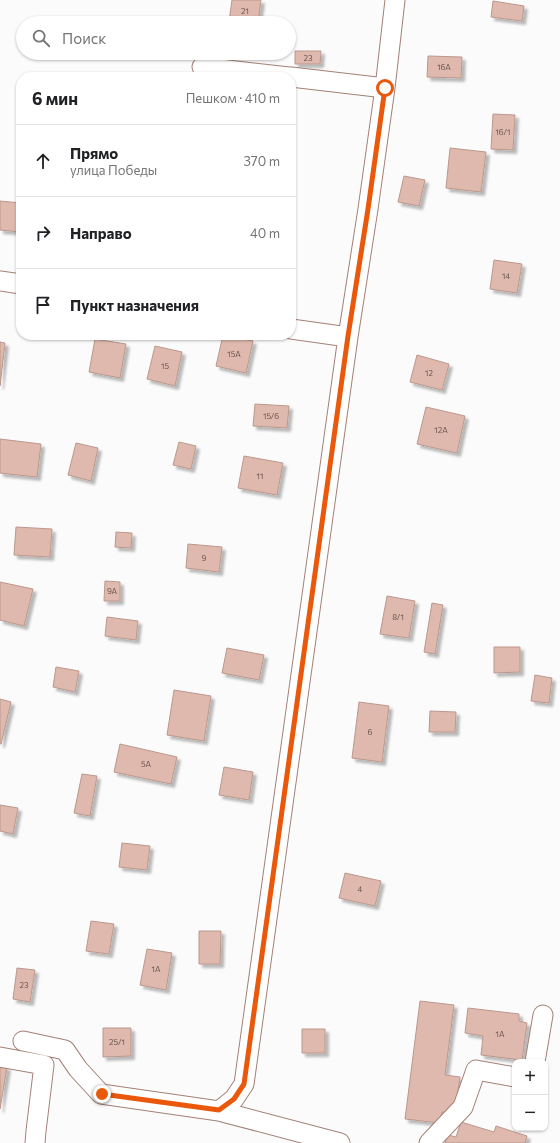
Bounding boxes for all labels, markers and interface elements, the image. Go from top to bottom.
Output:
house number: 21 [241,6,249,16]
search box [16,16,296,60]
icon: search [30,27,52,49]
text: Поиск [62,29,106,47]
house number: 23 [304,53,313,63]
house number: 16А [437,62,451,72]
route start [376,79,394,97]
text: 6 мин [32,88,78,109]
text: Пешком · 410 m [186,90,280,106]
house number: 16/1 [495,127,511,137]
text: Прямо [70,144,118,162]
icon: ahead [32,150,54,172]
text: 370 m [243,153,280,169]
text: улица Победы [70,162,157,178]
icon: right [32,222,54,244]
text: Направо [70,224,132,242]
text: 40 m [250,225,280,241]
house number: 14 [502,271,510,281]
icon: arrive [32,294,54,316]
text: Пункт назначения [70,296,199,314]
house number: 15А [227,349,241,359]
house number: 15 [161,361,169,371]
house number: 12 [425,368,433,378]
house number: 15/6 [263,411,279,421]
house number: 12А [434,425,448,435]
house number: 11 [257,471,263,481]
house number: 9 [202,553,207,563]
house number: 9А [107,586,118,596]
house number: 8/1 [392,612,404,622]
house number: 6 [368,727,373,737]
house number: 5А [141,759,151,769]
house number: 4 [358,884,363,894]
house number: 1А [152,964,161,974]
house number: 23 [20,980,29,990]
house number: 1А [496,1029,505,1039]
house number: 25/1 [109,1037,125,1047]
map controls [512,1059,548,1131]
button: + [512,1059,548,1095]
route end [93,1085,111,1103]
button: − [512,1095,548,1131]

